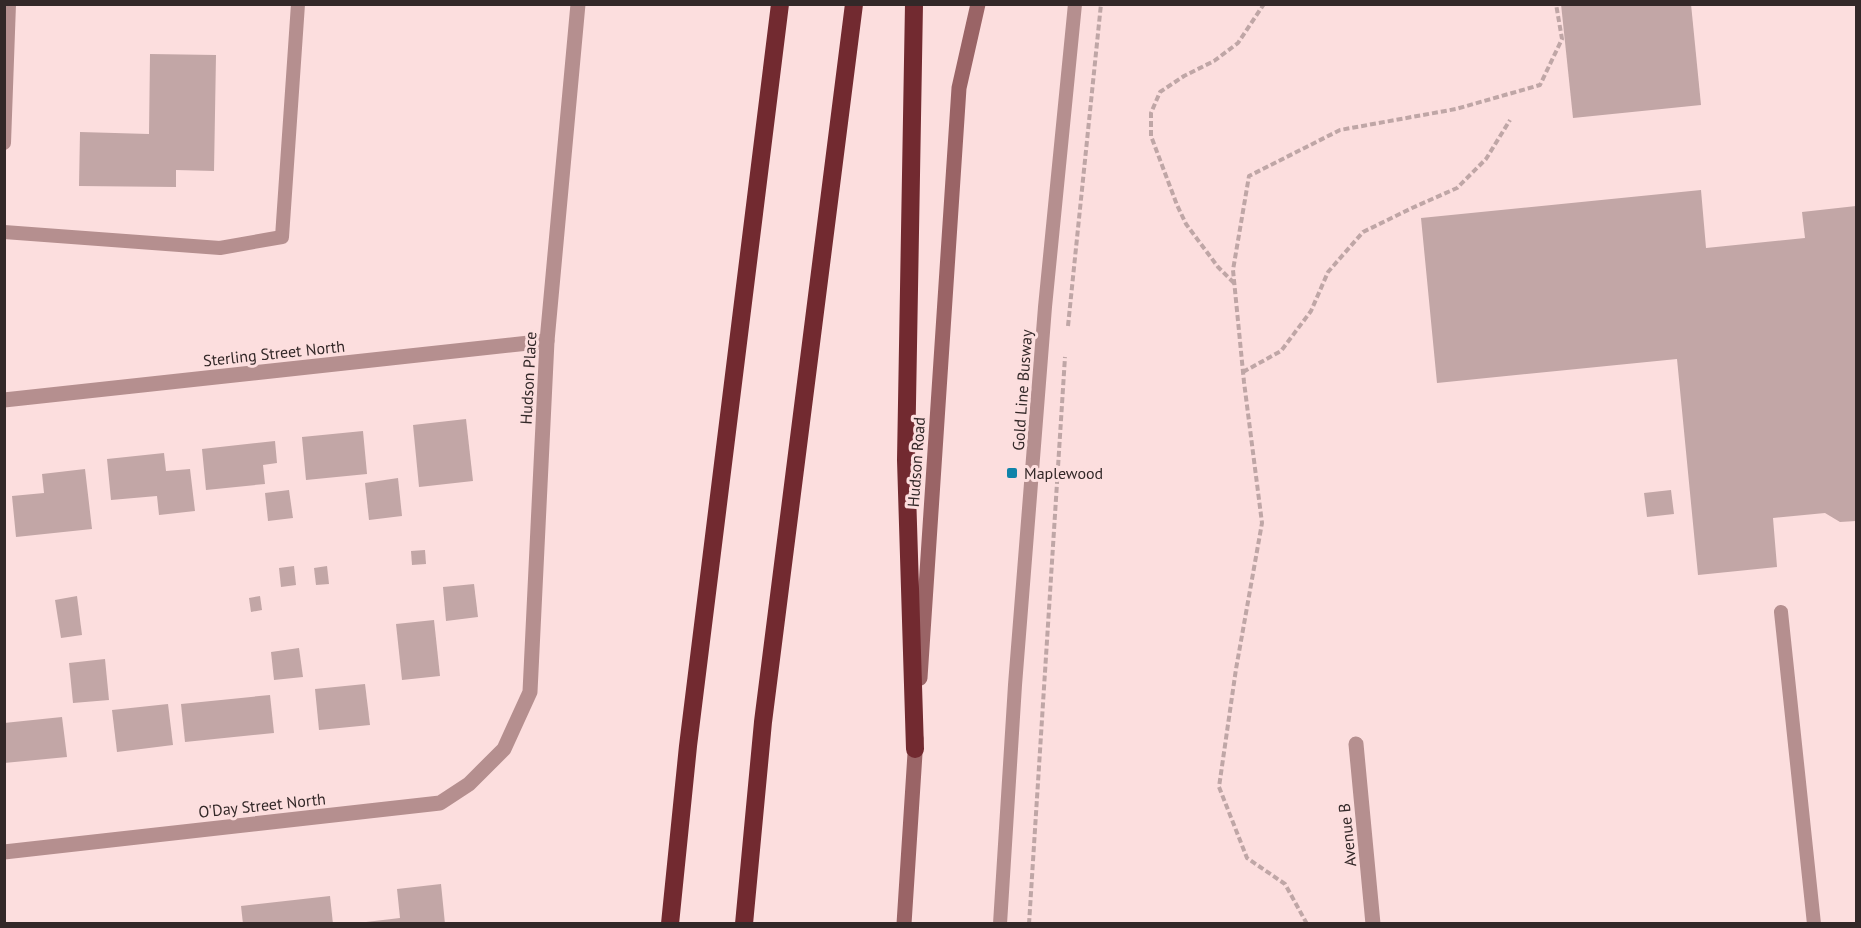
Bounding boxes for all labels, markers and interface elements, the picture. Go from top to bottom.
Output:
street label: Gold Line Busway [1008,328,1036,451]
street label: Hudson Place [516,331,540,425]
street label: Sterling Street North [202,336,346,370]
street label: Hudson Road [903,416,929,508]
place label: Maplewood [1024,463,1103,483]
marker: Maplewood [1005,466,1019,480]
street label: O'Day Street North [197,788,327,822]
street label: Avenue B [1334,802,1360,868]

